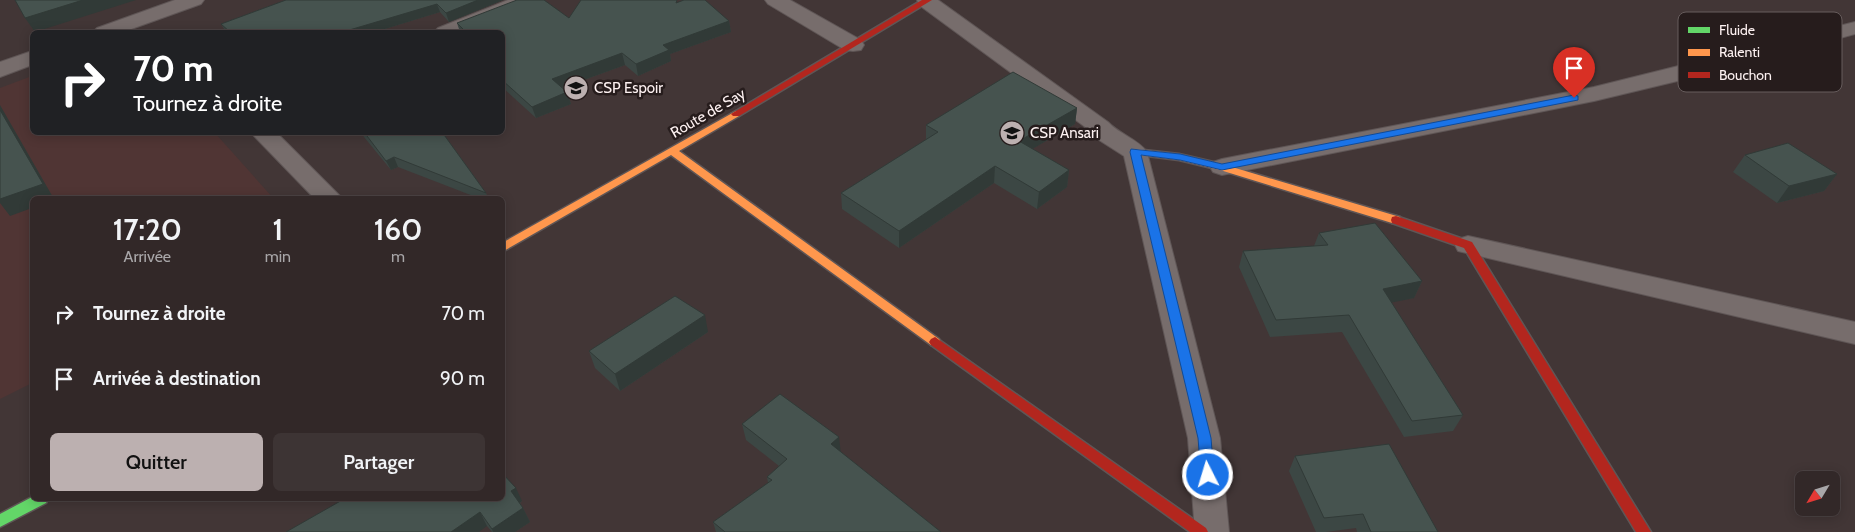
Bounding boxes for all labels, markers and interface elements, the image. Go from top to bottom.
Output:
legend [1678,12,1842,92]
text: Fluide [1719,21,1755,39]
text: Ralenti [1719,43,1760,61]
text: 70 m [133,47,214,90]
pin [1553,47,1595,98]
icon: right [50,50,115,115]
icon: arrive [1560,54,1588,82]
text: Bouchon [1719,66,1772,84]
school or university icon: CSP Espoir [563,75,589,101]
place label: CSP Espoir [594,79,663,97]
street label: Route de Say [667,84,749,142]
text: Tournez à droite [133,90,282,117]
school or university icon: CSP Ansari [999,120,1025,146]
place label: CSP Ansari [1030,124,1099,142]
text: 17:20 [113,211,182,248]
text: 1 [273,211,283,248]
text: 160 [374,211,422,248]
text: Arrivée [124,247,171,266]
text: min [265,247,291,266]
text: m [391,247,405,266]
icon: right [50,300,78,328]
text: Tournez à droite [93,302,226,325]
text: 70 m [441,302,485,325]
icon: arrive [50,365,78,393]
text: Arrivée à destination [93,367,261,390]
text: 90 m [440,367,485,390]
button: Quitter [50,433,263,491]
button: Partager [273,433,485,491]
position arrow [1181,448,1233,500]
north arrow [1795,471,1840,516]
map controls [1795,471,1840,516]

